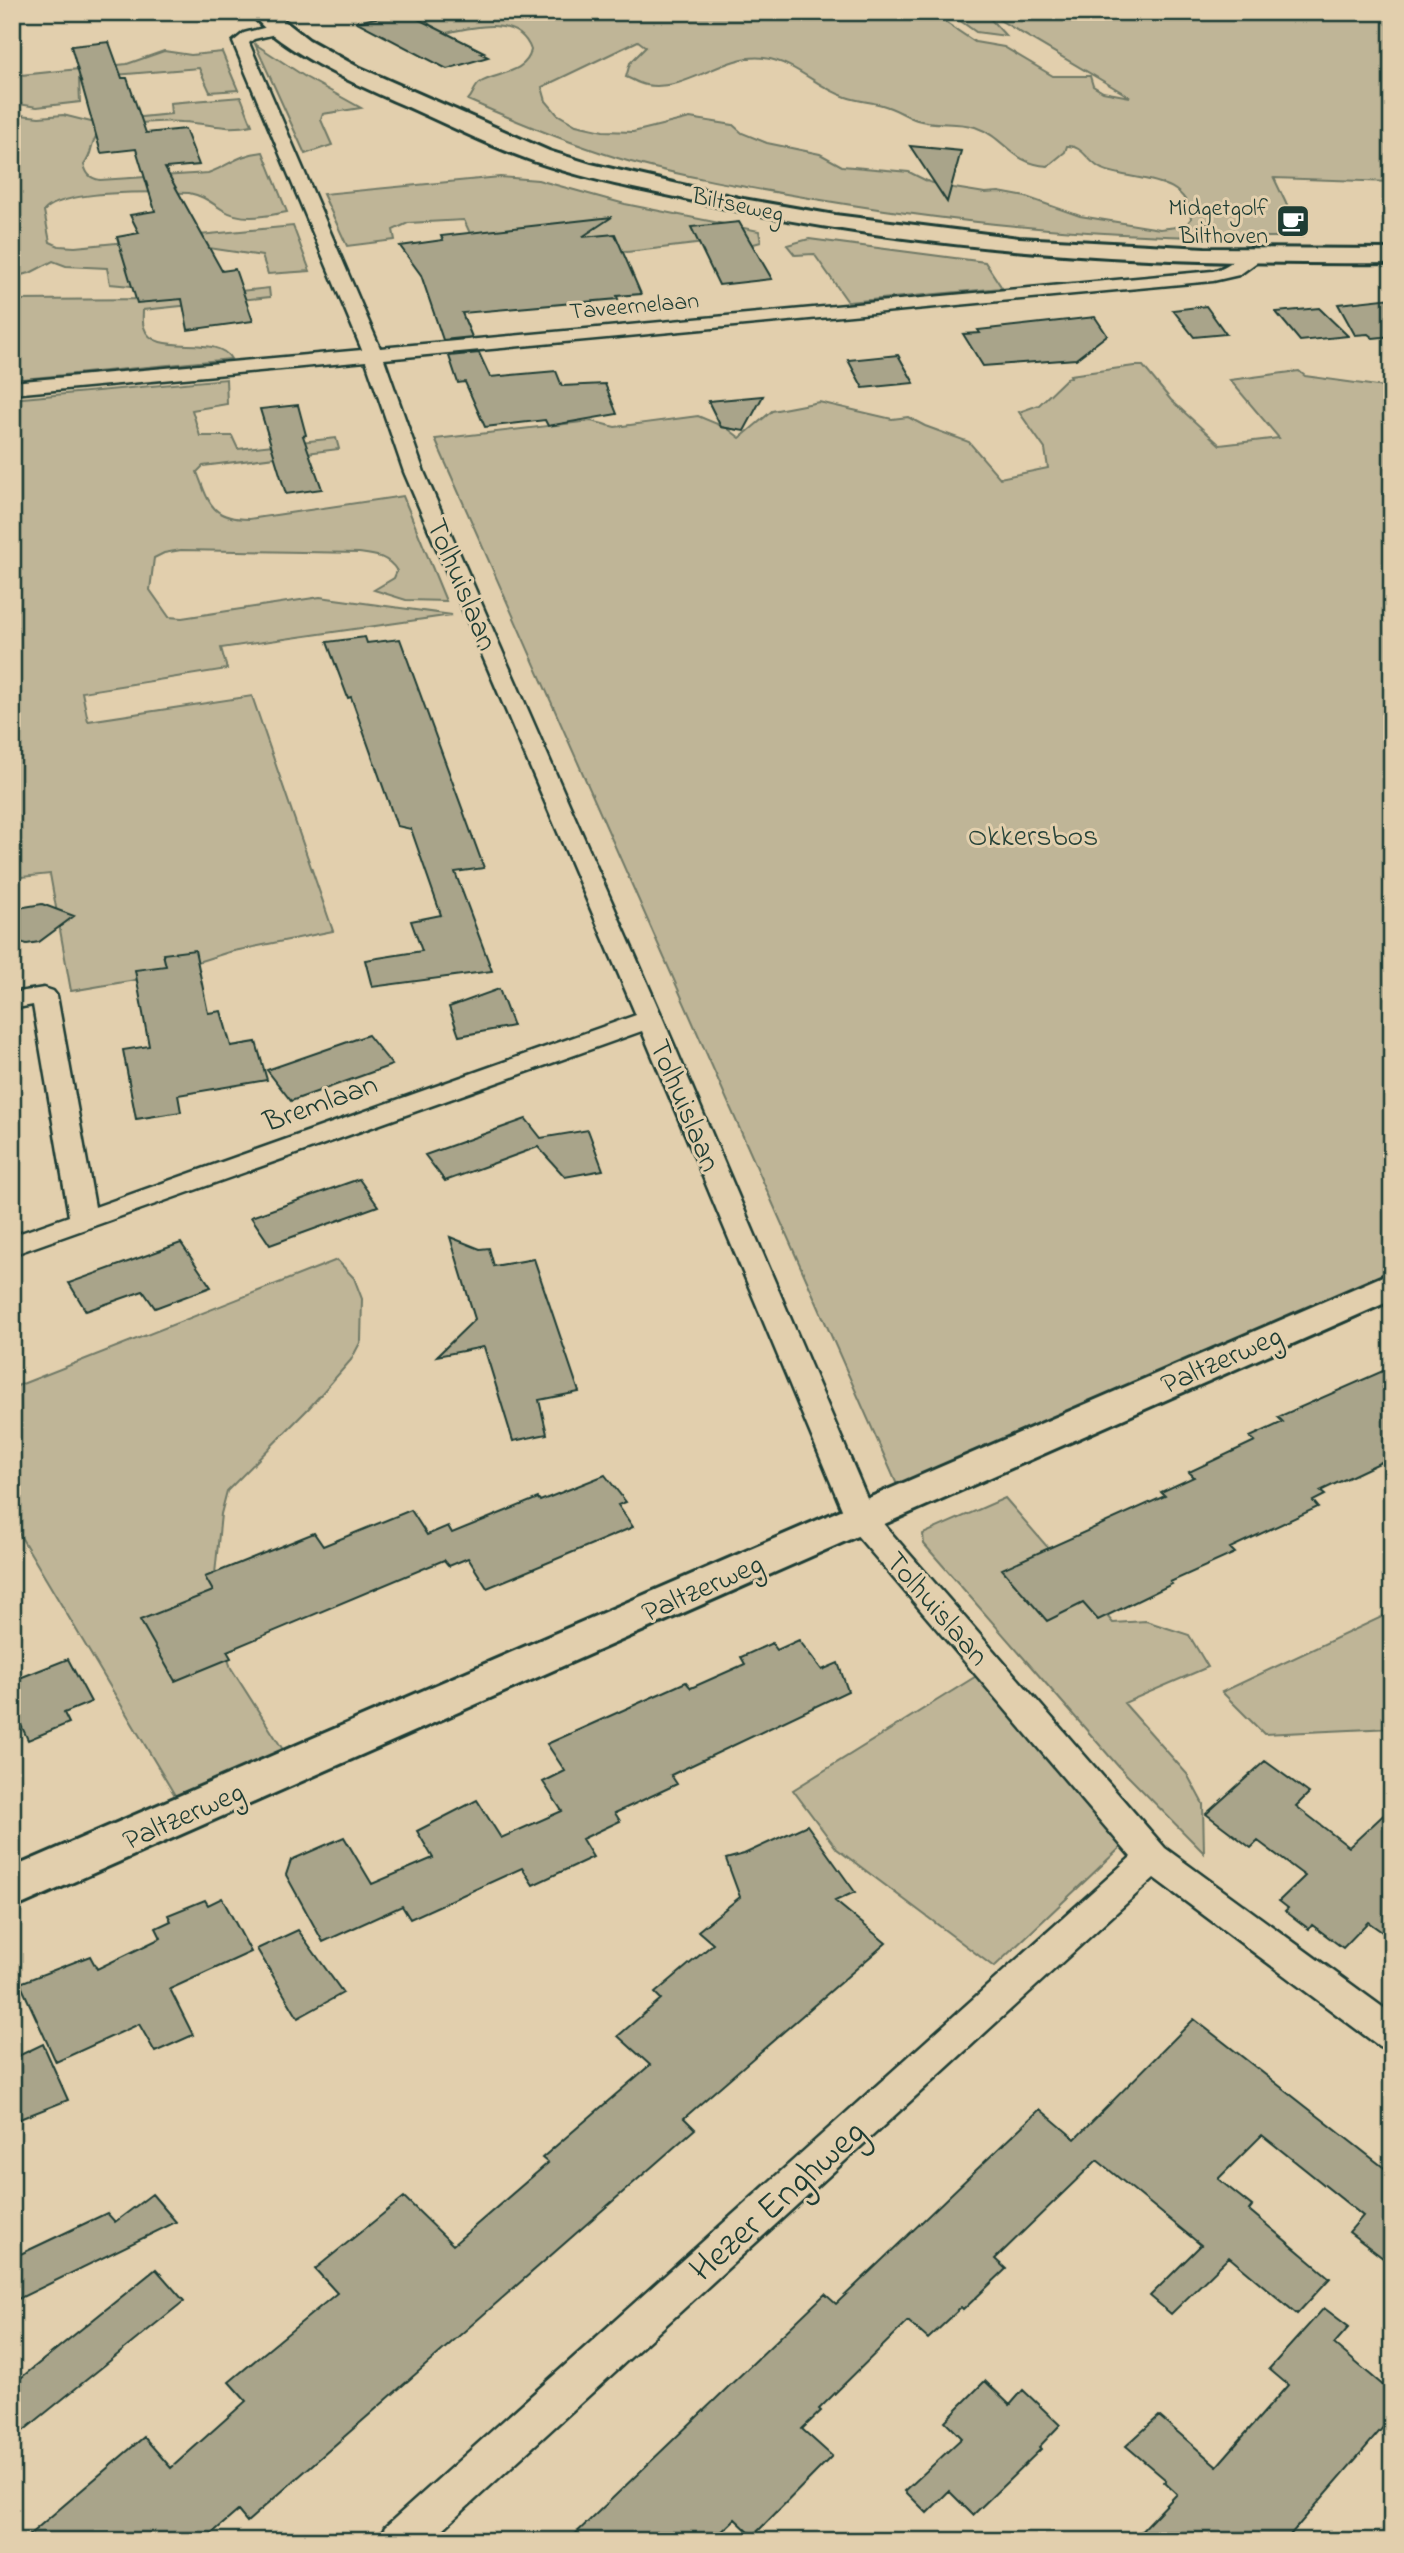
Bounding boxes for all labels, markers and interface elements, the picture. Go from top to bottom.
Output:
street label: Biltseweg [687,179,787,233]
place label: Midgetgolf Bilthoven [1168,192,1269,255]
cafe icon: Midgetgolf Bilthoven [1274,202,1312,240]
street label: Taveernelaan [568,284,701,331]
street label: Tolhuislaan [413,512,508,658]
park label: Okkersbos [968,816,1098,860]
street label: Tolhuislaan [636,1033,731,1179]
street label: Bremlaan [257,1064,384,1146]
street label: Paltzerweg [1154,1315,1290,1408]
street label: Paltzerweg [635,1543,771,1636]
street label: Tolhuislaan [873,1543,998,1677]
street label: Paltzerweg [116,1771,252,1864]
street label: Hezer Enghweg [678,2108,879,2296]

